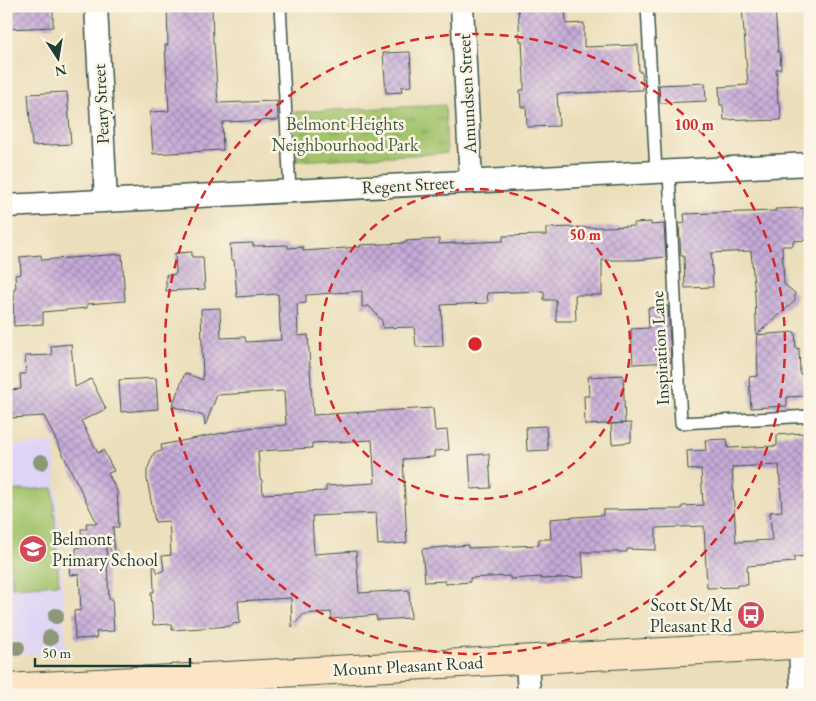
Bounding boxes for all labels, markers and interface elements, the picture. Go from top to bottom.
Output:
north arrow [32,32,82,82]
street label: Amundsen Street [452,33,481,156]
text: N [53,61,68,81]
street label: Peary Street [87,63,114,145]
park label: Belmont Heights Neighbourhood Park [272,112,419,156]
text: 100 m [674,115,714,134]
street label: Regent Street [361,171,455,198]
text: 50 m [569,225,601,244]
street label: Inspiration Lane [645,290,674,406]
centre of rings [466,335,484,353]
place label: Belmont Primary School [52,527,158,571]
school or university icon: Belmont Primary School [18,534,48,564]
place label: Scott St/Mt Pleasant Rd [650,593,733,637]
bus stop icon: Scott St/Mt Pleasant Rd [736,600,766,630]
scale bar [35,636,190,668]
text: 50 m [42,643,71,662]
street label: Mount Pleasant Road [332,650,485,681]

